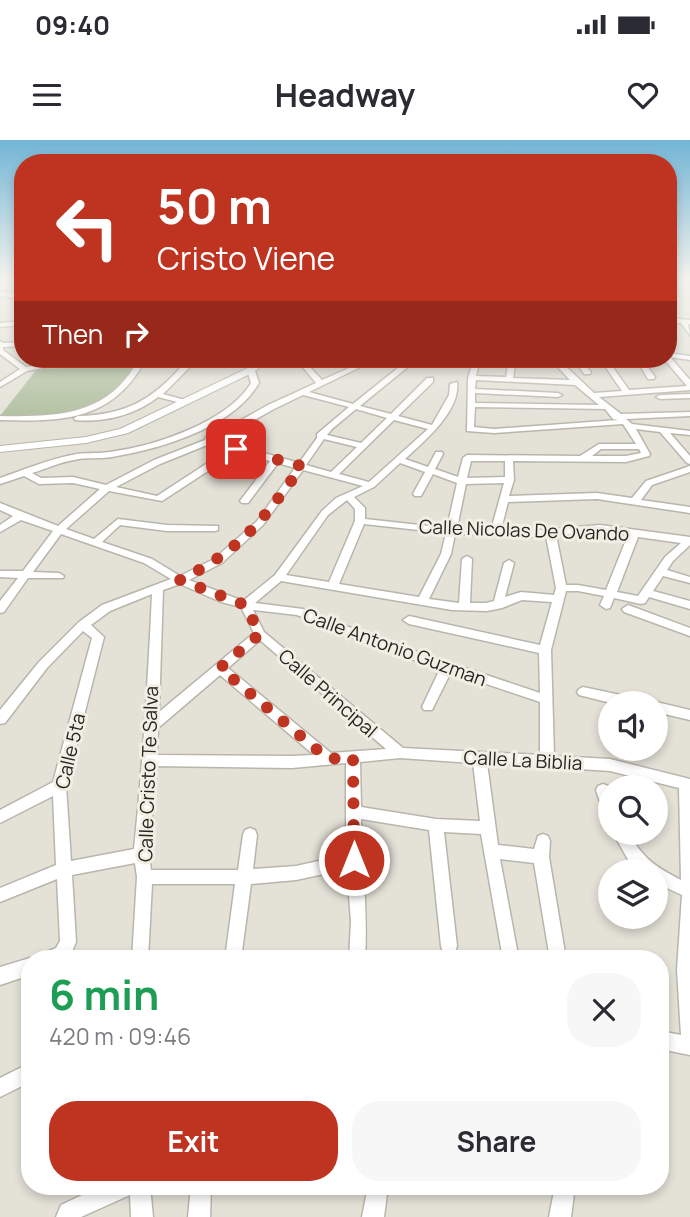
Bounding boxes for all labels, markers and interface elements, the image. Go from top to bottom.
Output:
text: 09:40 [35,7,110,43]
text: Headway [275,73,415,117]
icon: menu [28,76,66,114]
icon: heart [624,76,662,114]
text: 50 m [157,172,272,239]
icon: left [42,182,133,273]
text: Cristo Viene [157,236,335,280]
icon: right [117,315,155,353]
text: Then [42,316,103,352]
pin [206,419,266,479]
icon: arrive [217,430,255,468]
street label: Calle Nicolas De Ovando [418,513,630,547]
street label: Calle Antonio Guzman [300,602,490,692]
street label: Calle Principal [273,643,383,743]
street label: Calle Cristo Te Salva [132,686,164,862]
map controls [598,691,668,929]
button: sound [598,691,668,761]
street label: Calle 5ta [49,711,91,791]
street label: Calle La Biblia [463,744,583,776]
button: search [598,775,668,845]
position arrow [317,823,391,897]
button: layers [598,859,668,929]
text: 6 min [49,965,159,1023]
button: close [567,973,641,1047]
text: 420 m · 09:46 [49,1020,191,1052]
button: Exit [49,1101,338,1181]
button: Share [352,1101,641,1181]

